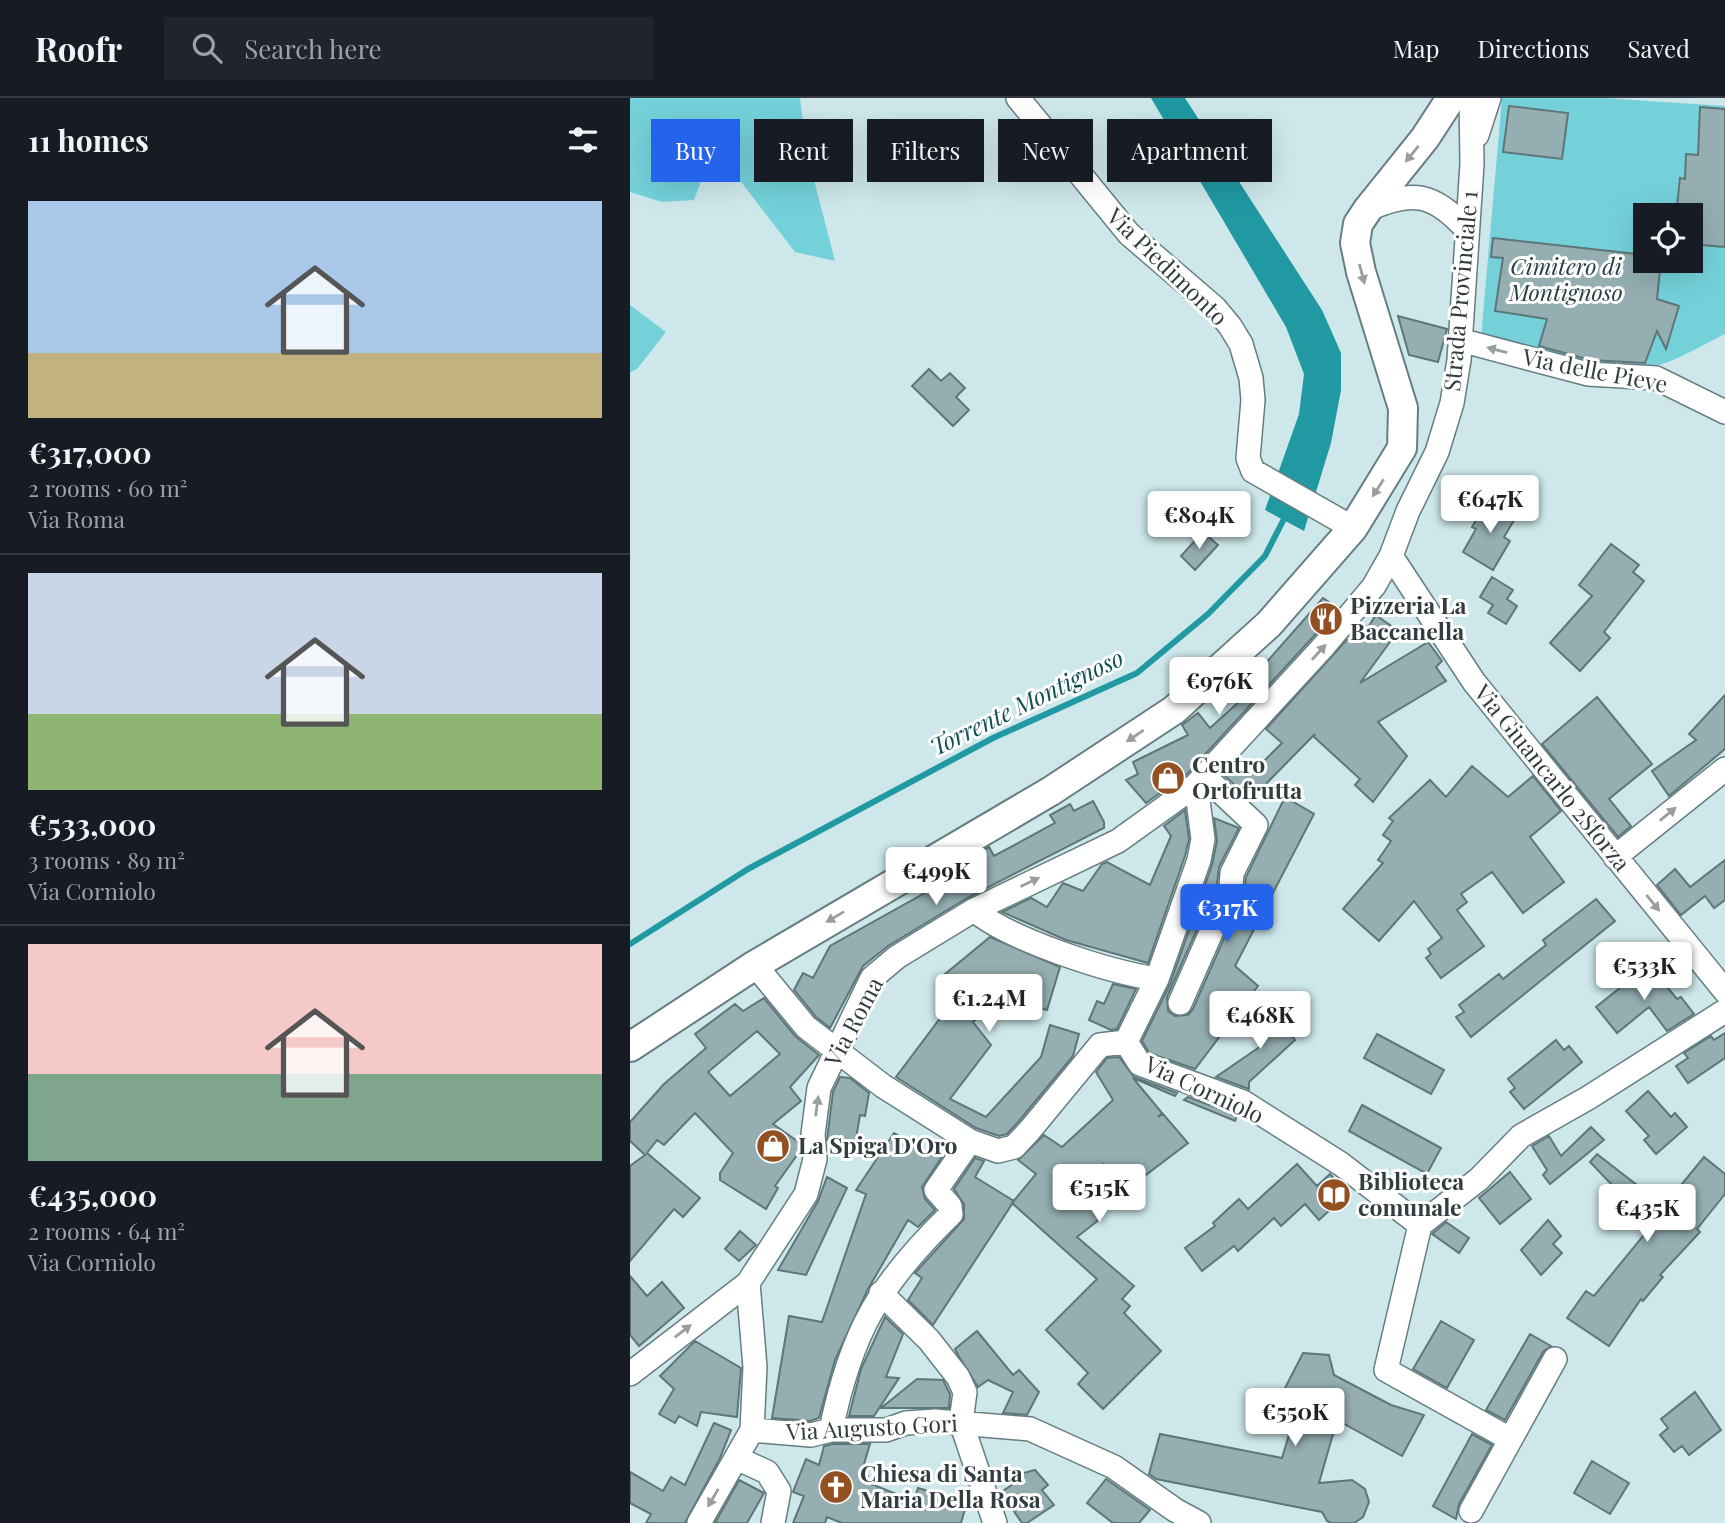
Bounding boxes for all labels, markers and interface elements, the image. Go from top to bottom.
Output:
search box [164,17,654,80]
text: Roofr [35,26,122,70]
icon: search [188,29,226,67]
text: Search here [244,31,382,66]
text: Map [1393,32,1439,64]
text: Directions [1477,32,1590,64]
text: Saved [1628,32,1690,64]
chip: Buy [651,119,740,182]
chip: Rent [754,119,853,182]
chip: Filters [867,119,984,182]
chip: New [998,119,1093,182]
chip: Apartment [1107,119,1272,182]
text: 11 homes [28,120,149,160]
icon: filters [564,121,602,159]
one-way arrow [1405,144,1420,162]
street label: Strada Provinciale 1 [1435,189,1484,393]
street label: Via Piedimonto [1100,200,1235,332]
map controls [1633,203,1703,273]
button: locate [1633,203,1703,273]
icon: home [252,247,378,373]
park label: Cimitero di Montignoso [1508,250,1623,307]
one-way arrow [1357,263,1368,285]
street label: Via delle Pieve [1519,340,1670,399]
one-way arrow [1486,345,1507,355]
text: €317,000 [28,432,152,472]
text: 2 rooms · 60 m² [28,472,188,503]
pin: €647K [1441,476,1539,535]
one-way arrow [1371,479,1385,497]
text: €647K [1457,482,1523,513]
pin: €804K [1150,491,1248,551]
text: €804K [1164,498,1234,529]
text: Via Roma [28,503,125,534]
place label: Pizzeria La Baccanella [1350,589,1466,646]
restaurant icon: Pizzeria La Baccanella [1307,600,1345,638]
icon: home [252,619,378,745]
water label: Torrente Montignoso [924,640,1128,762]
one-way arrow [1311,643,1327,661]
pin: €976K [1170,658,1268,717]
text: €976K [1185,664,1253,695]
street label: Via Giuancarlo 2Sforza [1467,676,1639,877]
one-way arrow [1126,729,1144,743]
place label: Centro Ortofrutta [1192,748,1302,805]
shop icon: Centro Ortofrutta [1149,759,1187,797]
text: €533,000 [28,804,156,844]
one-way arrow [1659,807,1677,822]
text: 3 rooms · 89 m² [28,844,185,875]
pin: €499K [887,848,985,907]
text: €499K [902,854,970,885]
text: Via Corniolo [28,875,156,906]
one-way arrow [1020,876,1040,888]
pin: €317K [1178,884,1276,944]
text: €317K [1196,891,1258,922]
one-way arrow [1645,895,1660,912]
one-way arrow [826,910,845,923]
pin: €533K [1595,942,1693,1002]
text: €533K [1612,949,1676,980]
street label: Via Roma [816,971,889,1072]
pin: €1.24M [932,974,1046,1034]
text: €1.24M [951,981,1027,1012]
icon: home [252,990,378,1116]
pin: €468K [1211,992,1309,1051]
text: €468K [1225,998,1295,1029]
street label: Via Corniolo [1139,1047,1269,1130]
one-way arrow [811,1094,822,1116]
shop icon: La Spiga D'Oro [754,1127,792,1165]
place label: La Spiga D'Oro [798,1129,958,1160]
pin: €515K [1050,1164,1148,1224]
place label: Biblioteca comunale [1358,1165,1464,1222]
text: €515K [1069,1171,1129,1202]
text: €435,000 [28,1175,157,1215]
library icon: Biblioteca comunale [1315,1176,1353,1214]
pin: €435K [1598,1184,1696,1244]
text: €435K [1615,1191,1679,1222]
text: 2 rooms · 64 m² [28,1215,185,1246]
text: Via Corniolo [28,1246,156,1277]
one-way arrow [674,1324,692,1339]
pin: €550K [1246,1388,1344,1448]
text: €550K [1261,1395,1329,1426]
street label: Via Augusto Gori [784,1407,959,1447]
place label: Chiesa di Santa Maria Della Rosa [860,1457,1041,1514]
church icon: Chiesa di Santa Maria Della Rosa [817,1468,855,1506]
one-way arrow [707,1488,719,1507]

